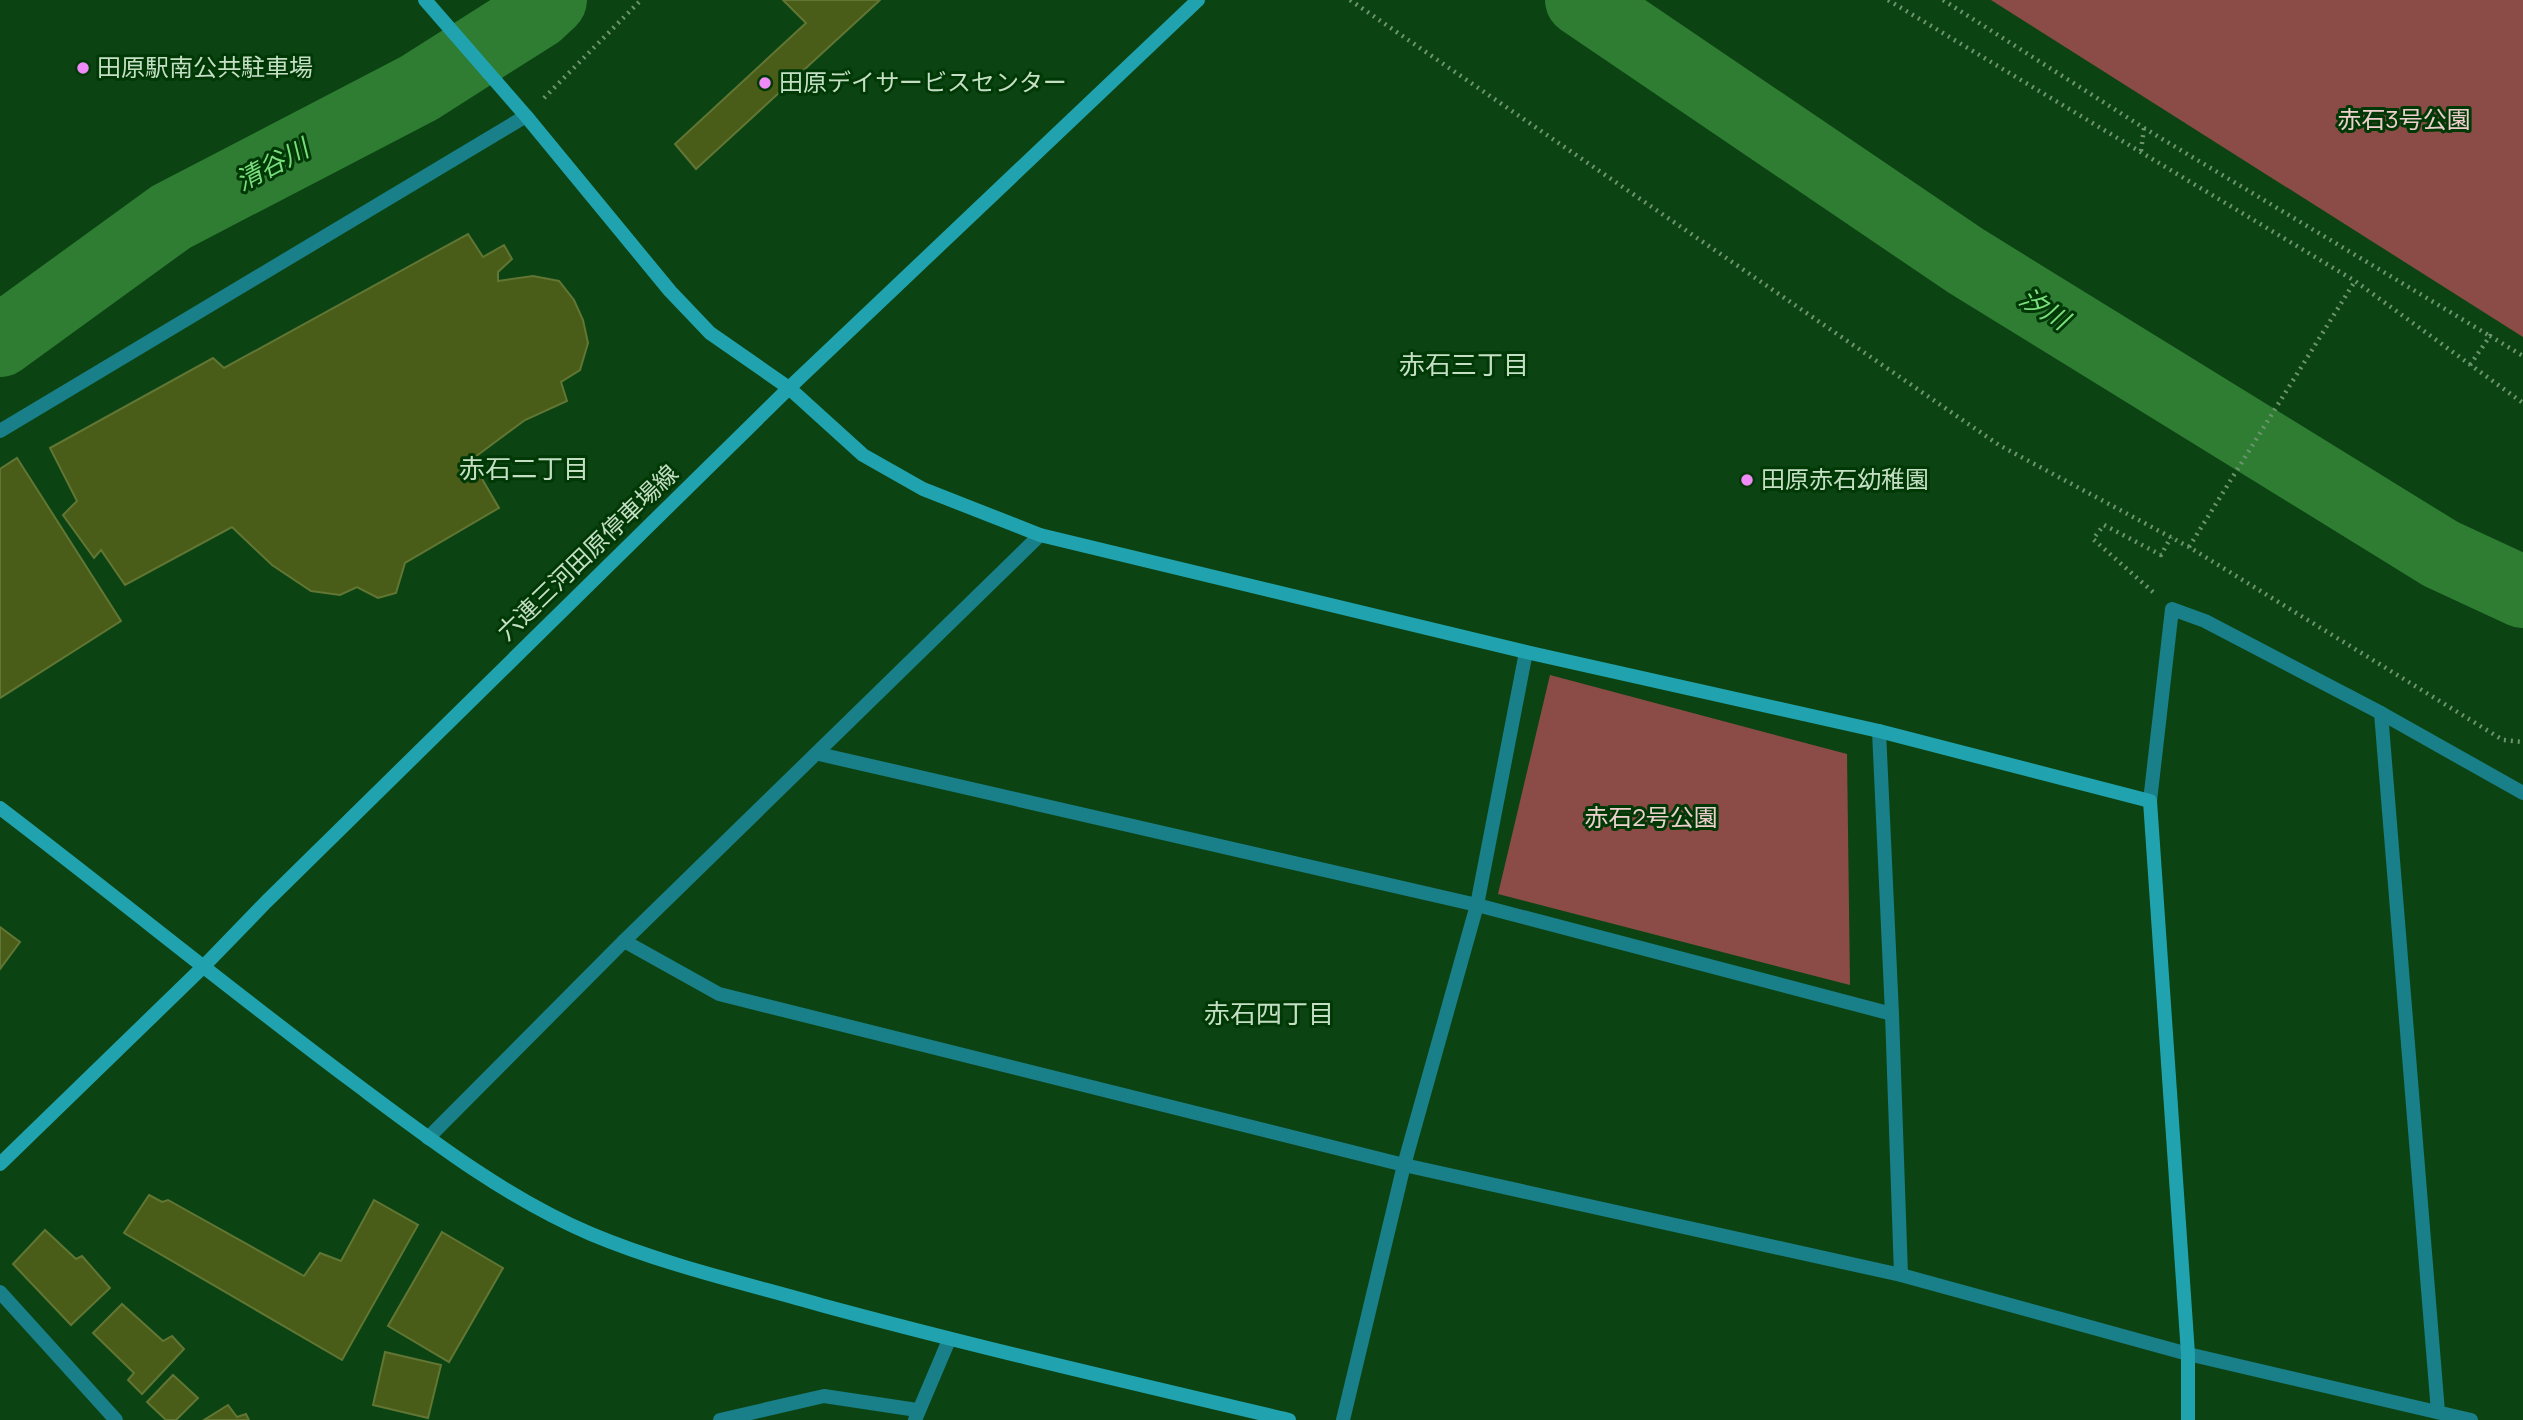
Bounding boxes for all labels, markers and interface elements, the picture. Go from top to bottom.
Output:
place label: 田原駅南公共駐車場 [97,50,313,83]
marker: 田原駅南公共駐車場 [75,60,91,76]
place label: 田原デイサービスセンター [779,65,1067,98]
marker: 田原デイサービスセンター [757,75,773,91]
park label: 赤石3号公園 [2337,102,2471,135]
water label: 清谷川 [229,129,317,198]
water label: 汐川 [2013,279,2079,339]
district label: 赤石三丁目 [1399,346,1529,382]
district label: 赤石二丁目 [459,450,589,486]
street label: 六連三河田原停車場線 [489,457,685,647]
place label: 田原赤石幼稚園 [1761,462,1929,495]
marker: 田原赤石幼稚園 [1739,472,1755,488]
park label: 赤石2号公園 [1584,800,1718,833]
district label: 赤石四丁目 [1204,995,1334,1031]

